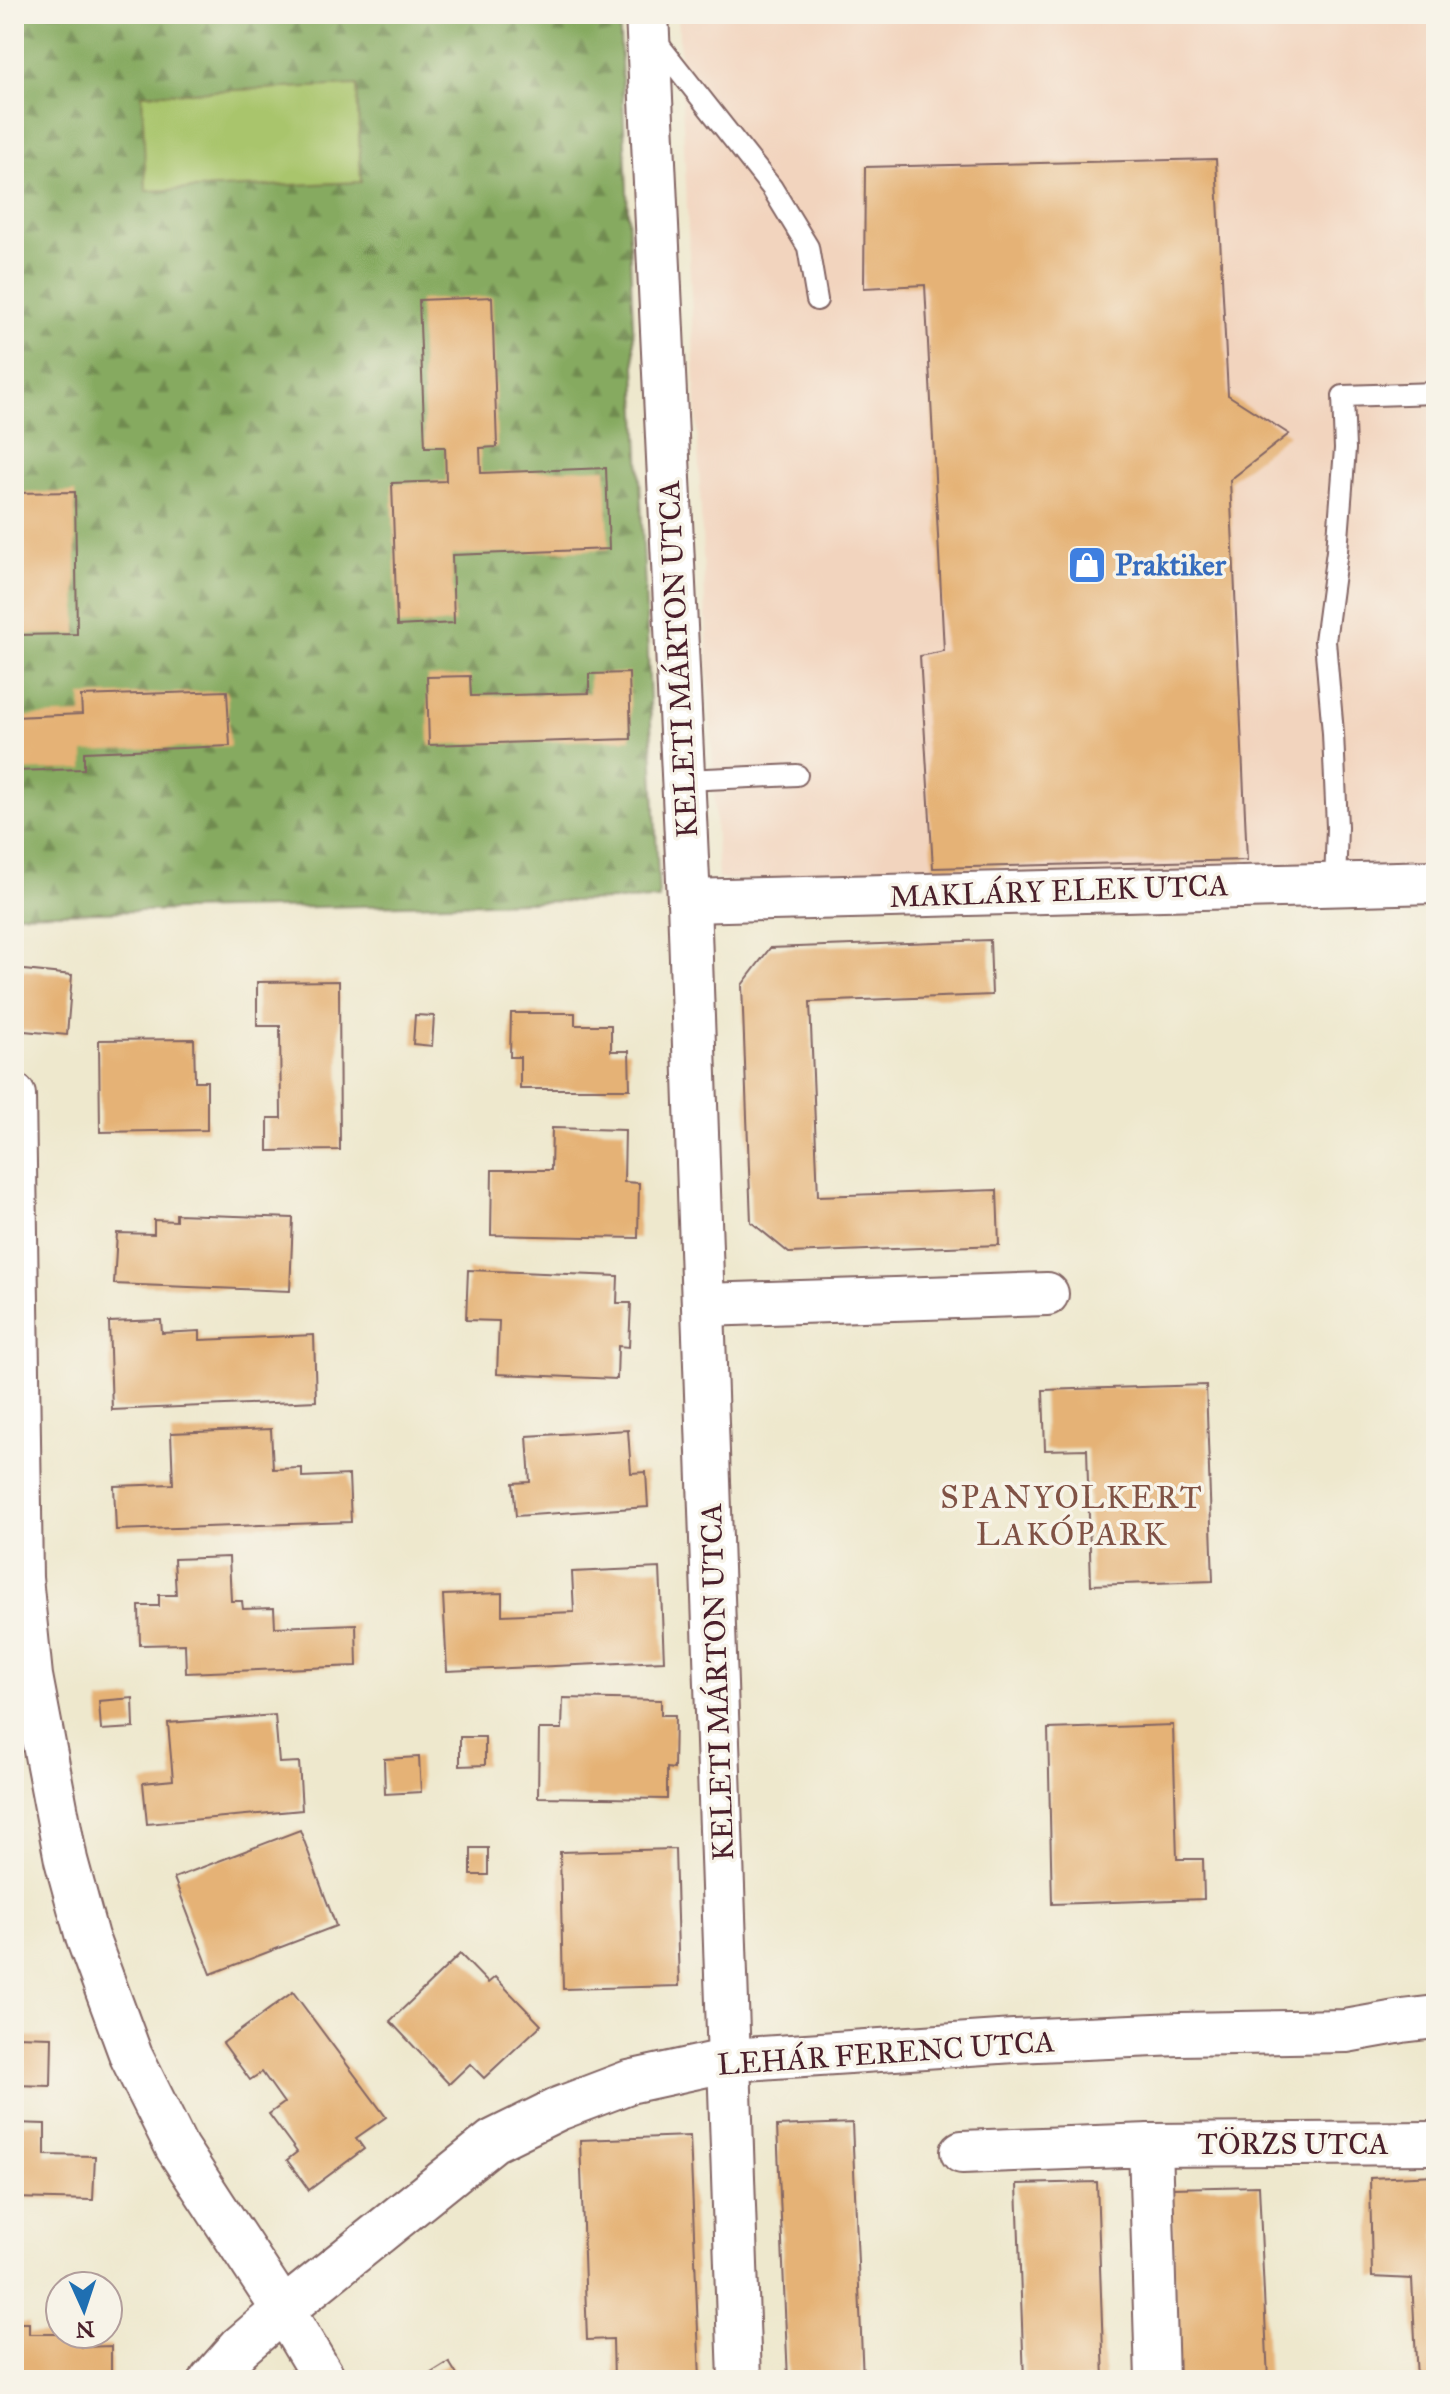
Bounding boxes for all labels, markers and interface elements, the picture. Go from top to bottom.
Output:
street label: KELETI MÁRTON UTCA [650,479,705,839]
shop icon: Praktiker [1066,544,1108,586]
place label: Praktiker [1115,547,1227,583]
street label: MAKLÁRY ELEK UTCA [889,866,1229,915]
district label: SPANYOLKERT LAKÓPARK [940,1478,1204,1554]
street label: KELETI MÁRTON UTCA [692,1503,741,1862]
street label: LEHÁR FERENC UTCA [716,2022,1056,2083]
street label: TÖRZS UTCA [1197,2126,1389,2162]
north arrow [44,2270,124,2350]
text: N [75,2316,95,2343]

